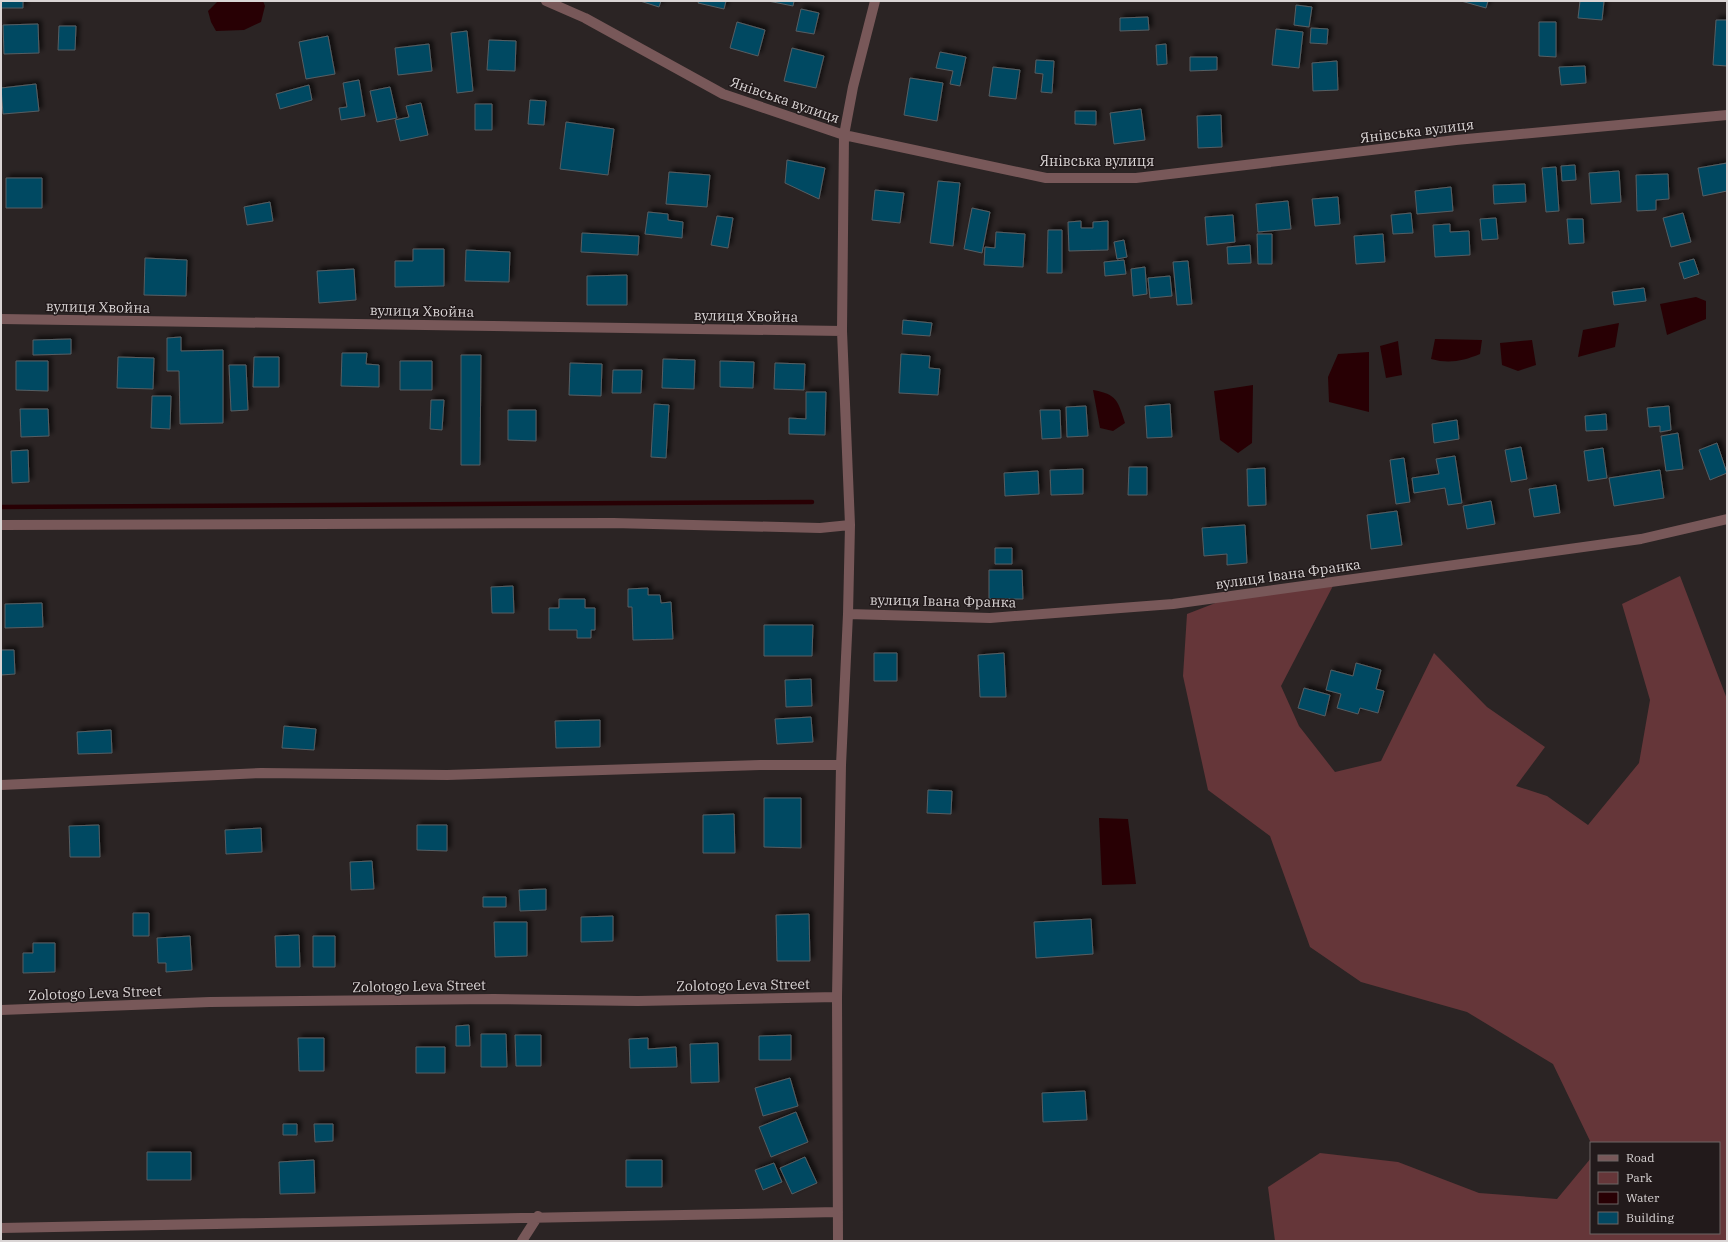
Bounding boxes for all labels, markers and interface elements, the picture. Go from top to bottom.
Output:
street label: Янівська вулиця [728,73,842,127]
street label: Янівська вулиця [1359,115,1475,147]
street label: Янівська вулиця [1040,152,1154,170]
street label: вулиця Хвойна [46,297,151,317]
street label: вулиця Хвойна [370,301,475,321]
street label: вулиця Хвойна [694,306,799,326]
street label: вулиця Івана Франка [1214,555,1362,593]
street label: вулиця Івана Франка [870,591,1017,611]
street label: Zolotogo Leva Street [676,975,810,995]
street label: Zolotogo Leva Street [352,976,486,996]
street label: Zolotogo Leva Street [28,982,162,1004]
legend [1590,1142,1720,1234]
text: Road [1626,1150,1655,1165]
text: Park [1626,1170,1652,1185]
text: Water [1626,1190,1660,1205]
text: Building [1626,1210,1674,1225]

